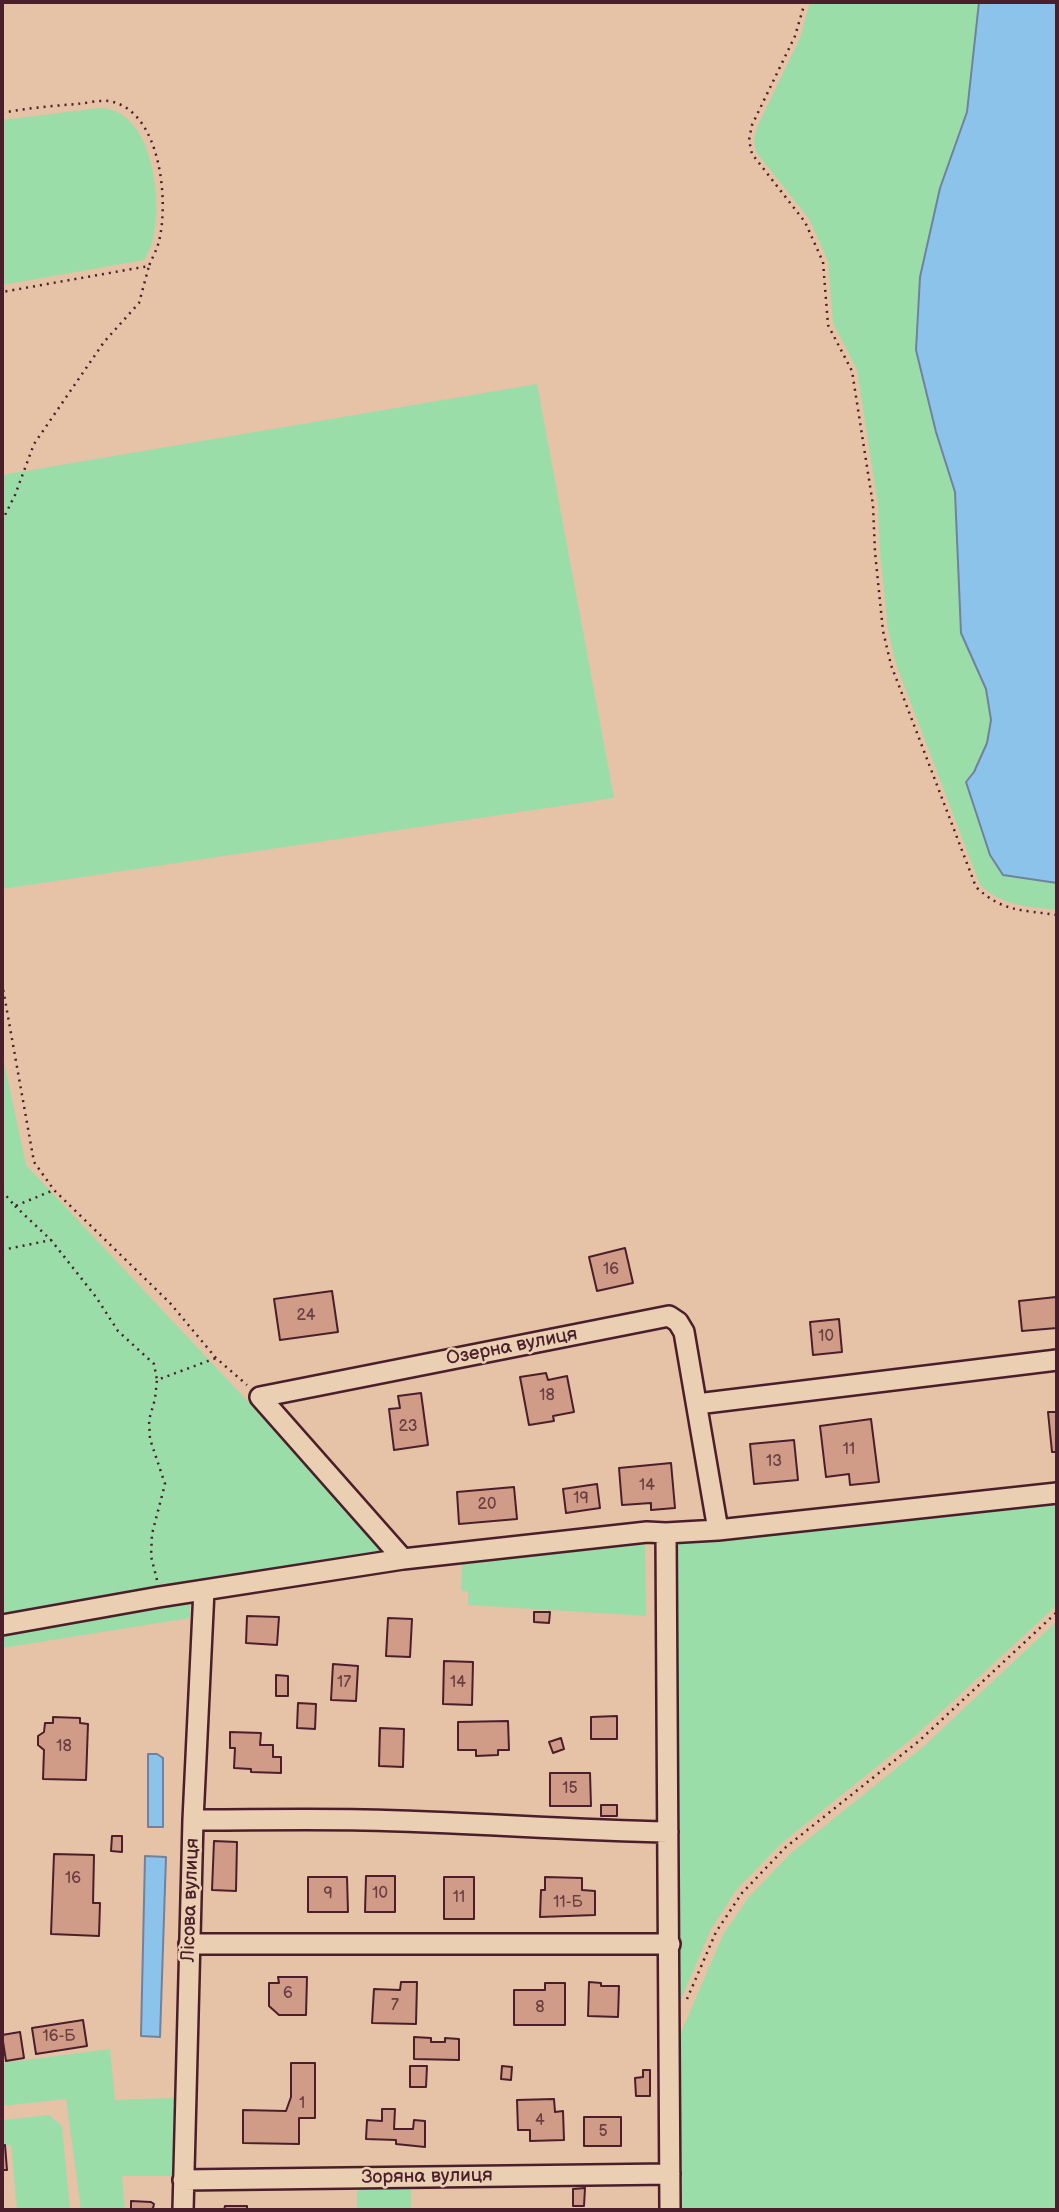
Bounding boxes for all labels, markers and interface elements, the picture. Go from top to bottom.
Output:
house number: 16 [603,1260,619,1280]
house number: 24 [297,1306,315,1326]
street label: Озерна вулиця [445,1323,579,1371]
house number: 10 [818,1327,834,1347]
house number: 18 [539,1386,555,1406]
house number: 23 [399,1417,417,1437]
house number: 11 [843,1440,855,1460]
house number: 13 [766,1452,782,1472]
house number: 14 [639,1476,655,1496]
house number: 19 [573,1489,589,1509]
house number: 20 [478,1495,496,1515]
house number: 17 [337,1673,351,1693]
house number: 14 [450,1673,466,1693]
house number: 18 [56,1737,72,1757]
house number: 15 [562,1779,578,1799]
street label: Лісова вулиця [177,1838,205,1962]
house number: 16 [65,1869,81,1889]
house number: 9 [323,1884,333,1904]
house number: 10 [372,1884,388,1904]
house number: 11 [453,1888,465,1908]
house number: 11-Б [553,1893,583,1913]
house number: 6 [283,1984,293,2004]
house number: 7 [391,1996,399,2016]
house number: 8 [535,1998,545,2018]
house number: 16-Б [43,2027,75,2047]
house number: 1 [299,2094,305,2114]
house number: 4 [535,2111,545,2131]
house number: 5 [598,2122,608,2142]
street label: Зоряна вулиця [361,2164,493,2190]

